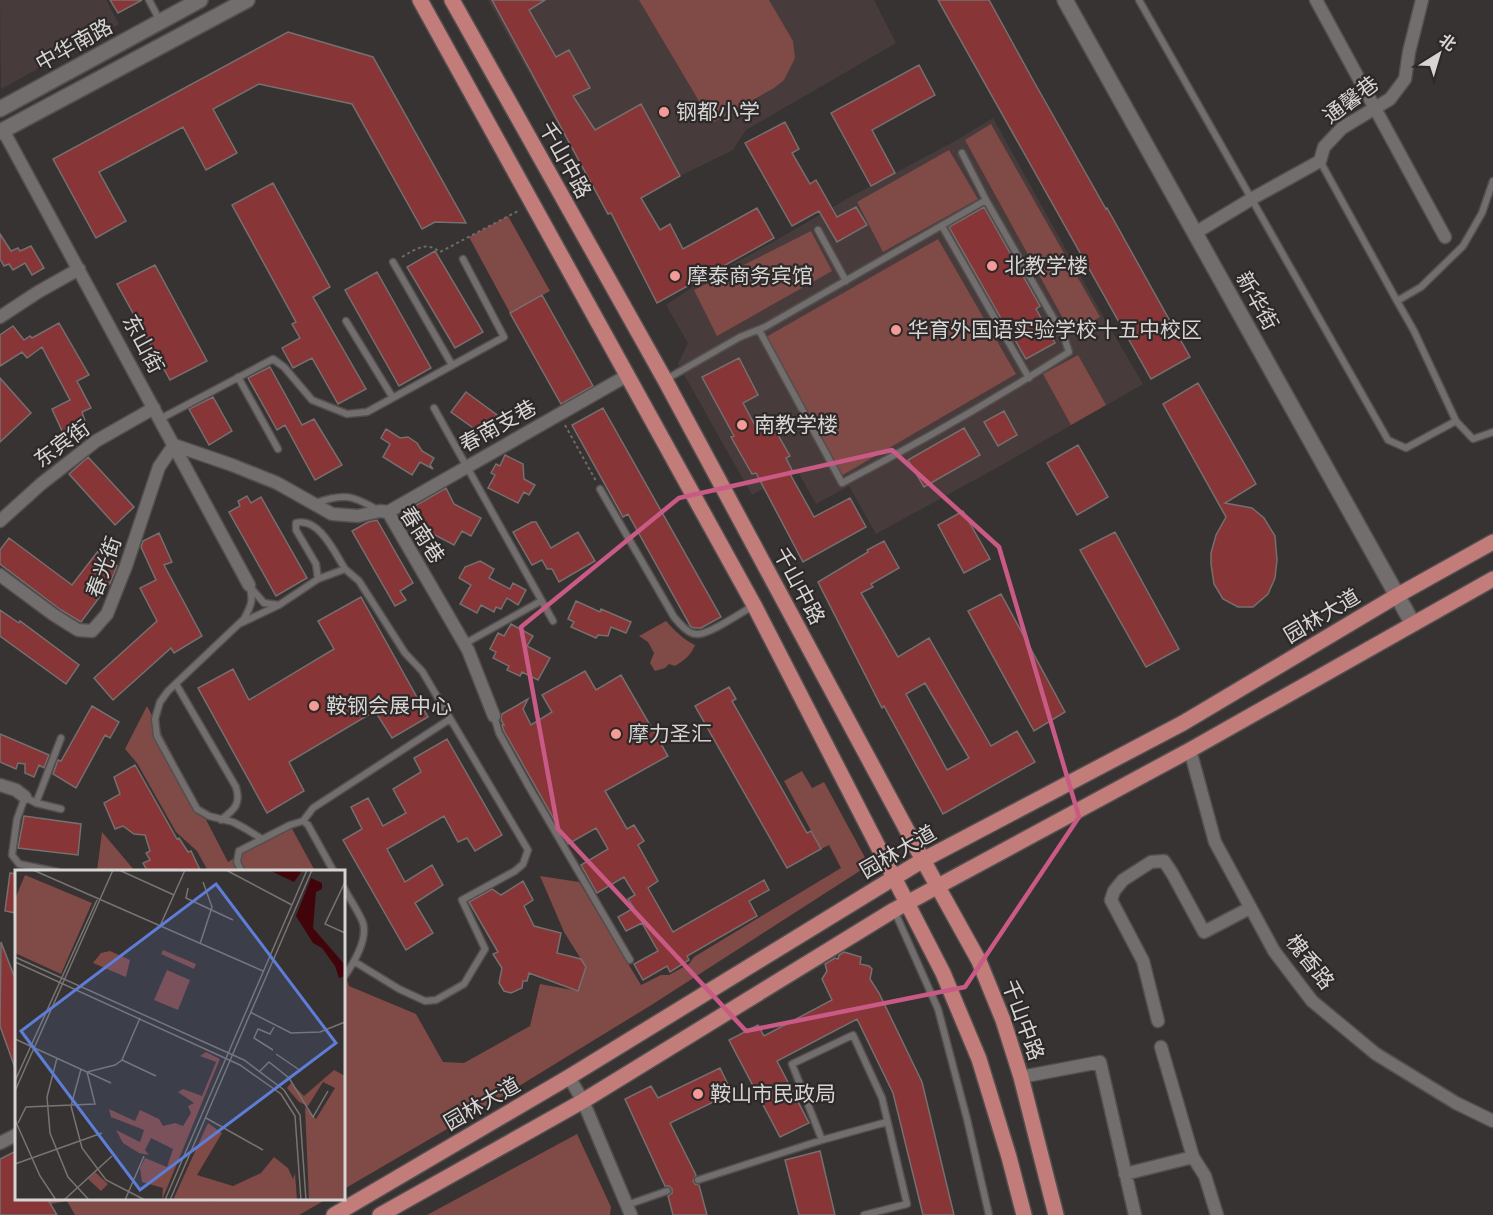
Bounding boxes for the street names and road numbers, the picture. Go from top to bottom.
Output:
street label: 中华南路 [31,13,116,75]
street label: 通馨巷 [1318,71,1383,128]
street label: 千山中路 [535,117,597,202]
street label: 新华街 [1232,267,1284,334]
street label: 东山街 [118,310,169,377]
street label: 春南支巷 [455,394,540,456]
street label: 东宾街 [29,415,94,471]
street label: 春南巷 [396,502,450,567]
street label: 春光街 [81,533,125,600]
street label: 千山中路 [770,543,830,628]
street label: 园林大道 [1279,583,1364,647]
street label: 园林大道 [855,820,940,883]
street label: 槐香路 [1282,929,1340,994]
street label: 千山中路 [998,976,1050,1063]
street label: 园林大道 [439,1072,524,1135]

